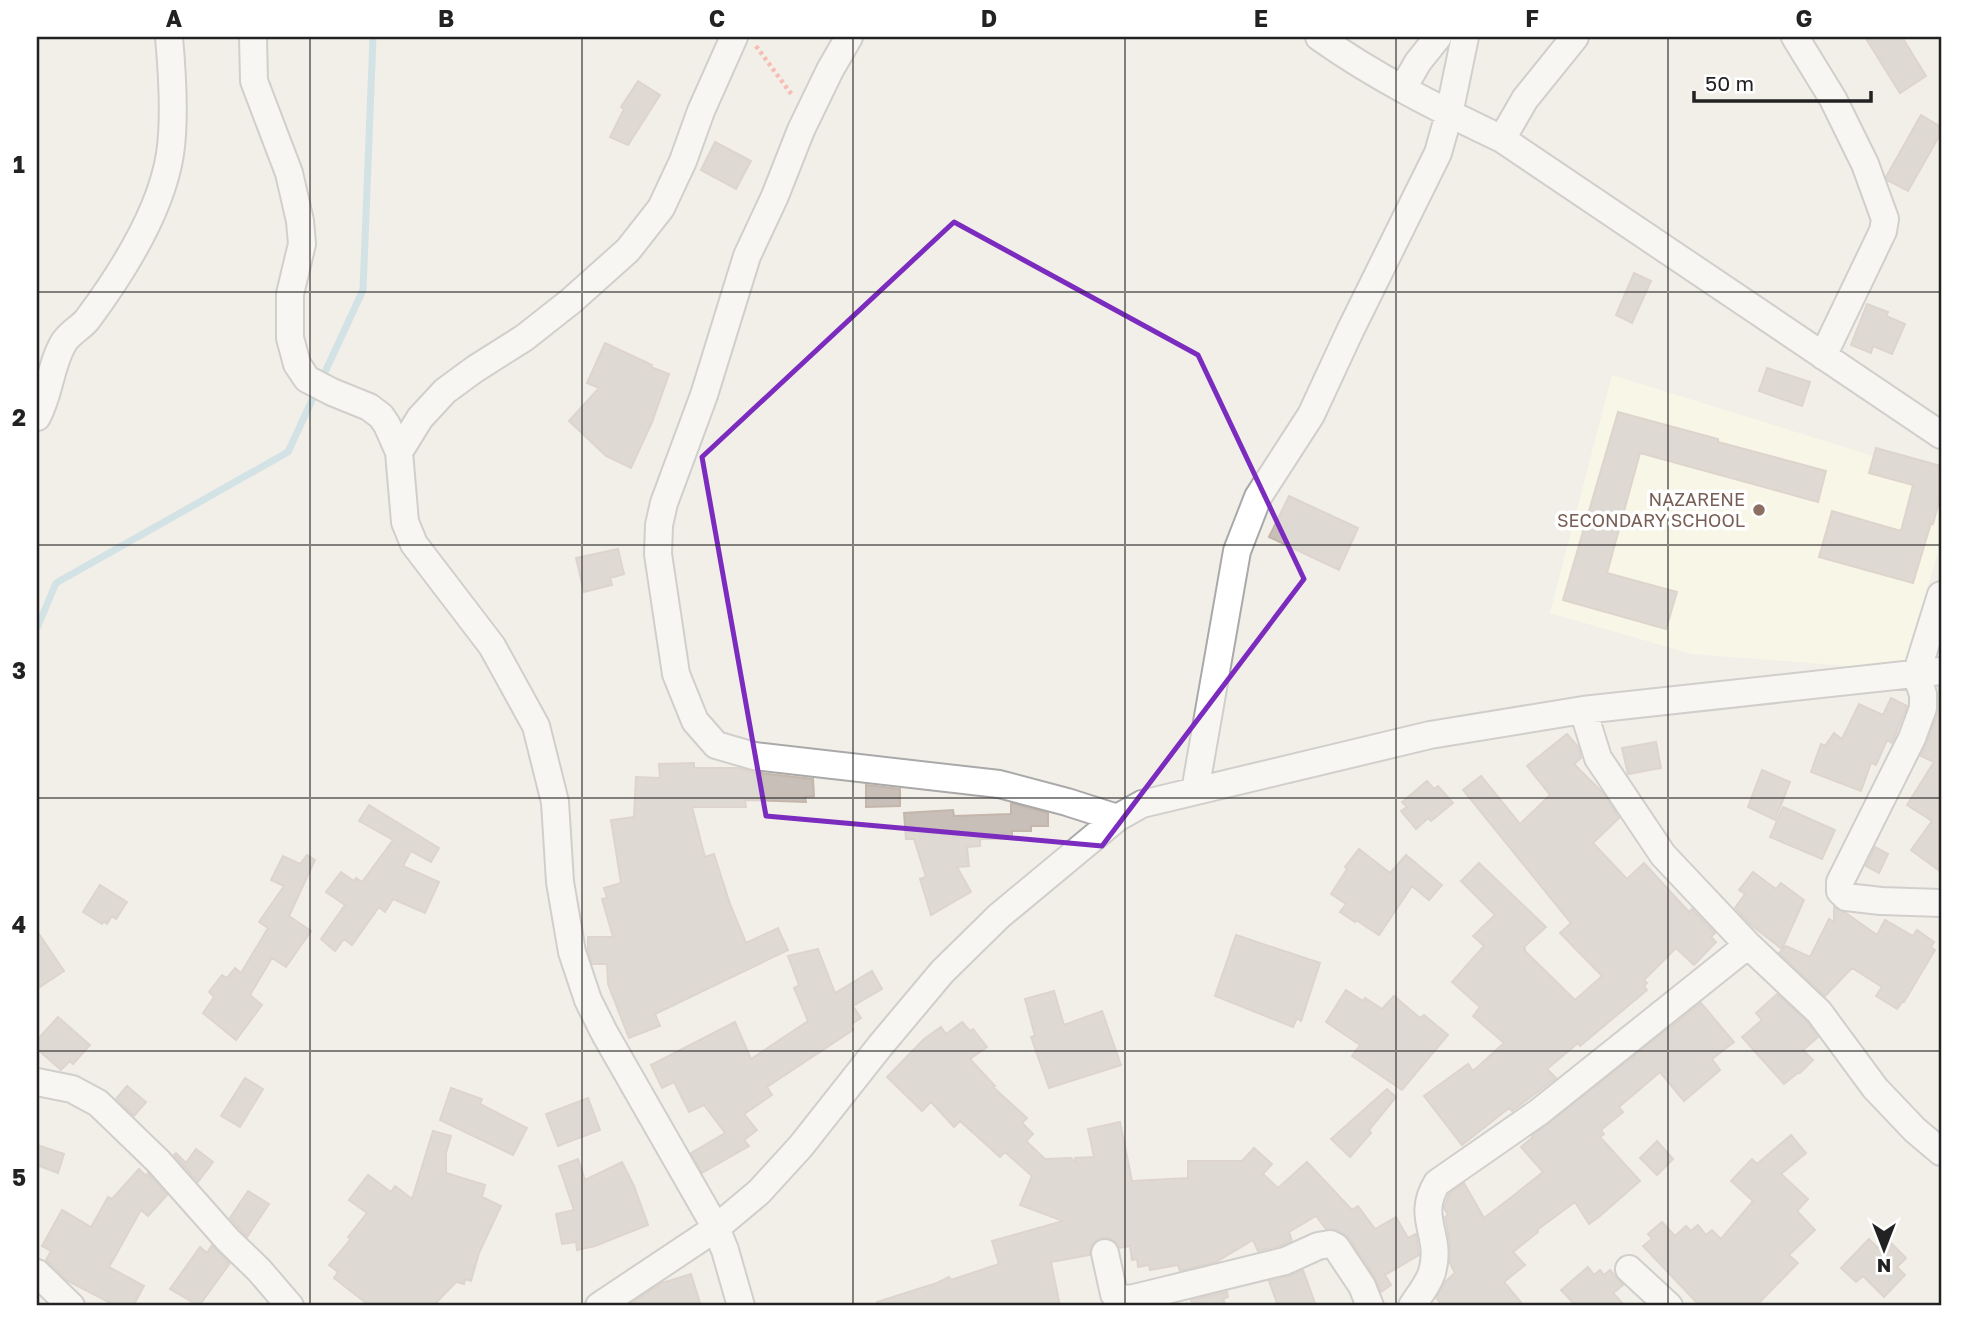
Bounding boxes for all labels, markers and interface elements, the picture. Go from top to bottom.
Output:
text: A [166,4,183,32]
text: B [438,4,454,32]
text: C [709,4,725,32]
text: D [981,4,997,32]
text: E [1254,4,1268,32]
text: F [1525,4,1539,32]
text: G [1796,4,1812,32]
scale bar [1694,60,1871,104]
text: 50 m [1705,70,1754,96]
text: 1 [13,150,25,178]
text: 2 [12,403,26,431]
place label: NAZARENE SECONDARY SCHOOL [1557,488,1745,531]
marker: NAZARENE SECONDARY SCHOOL [1751,502,1767,518]
text: 3 [12,656,26,684]
text: 4 [12,910,26,938]
text: 5 [12,1163,26,1191]
north arrow [1848,1214,1918,1284]
text: N [1877,1255,1891,1278]

